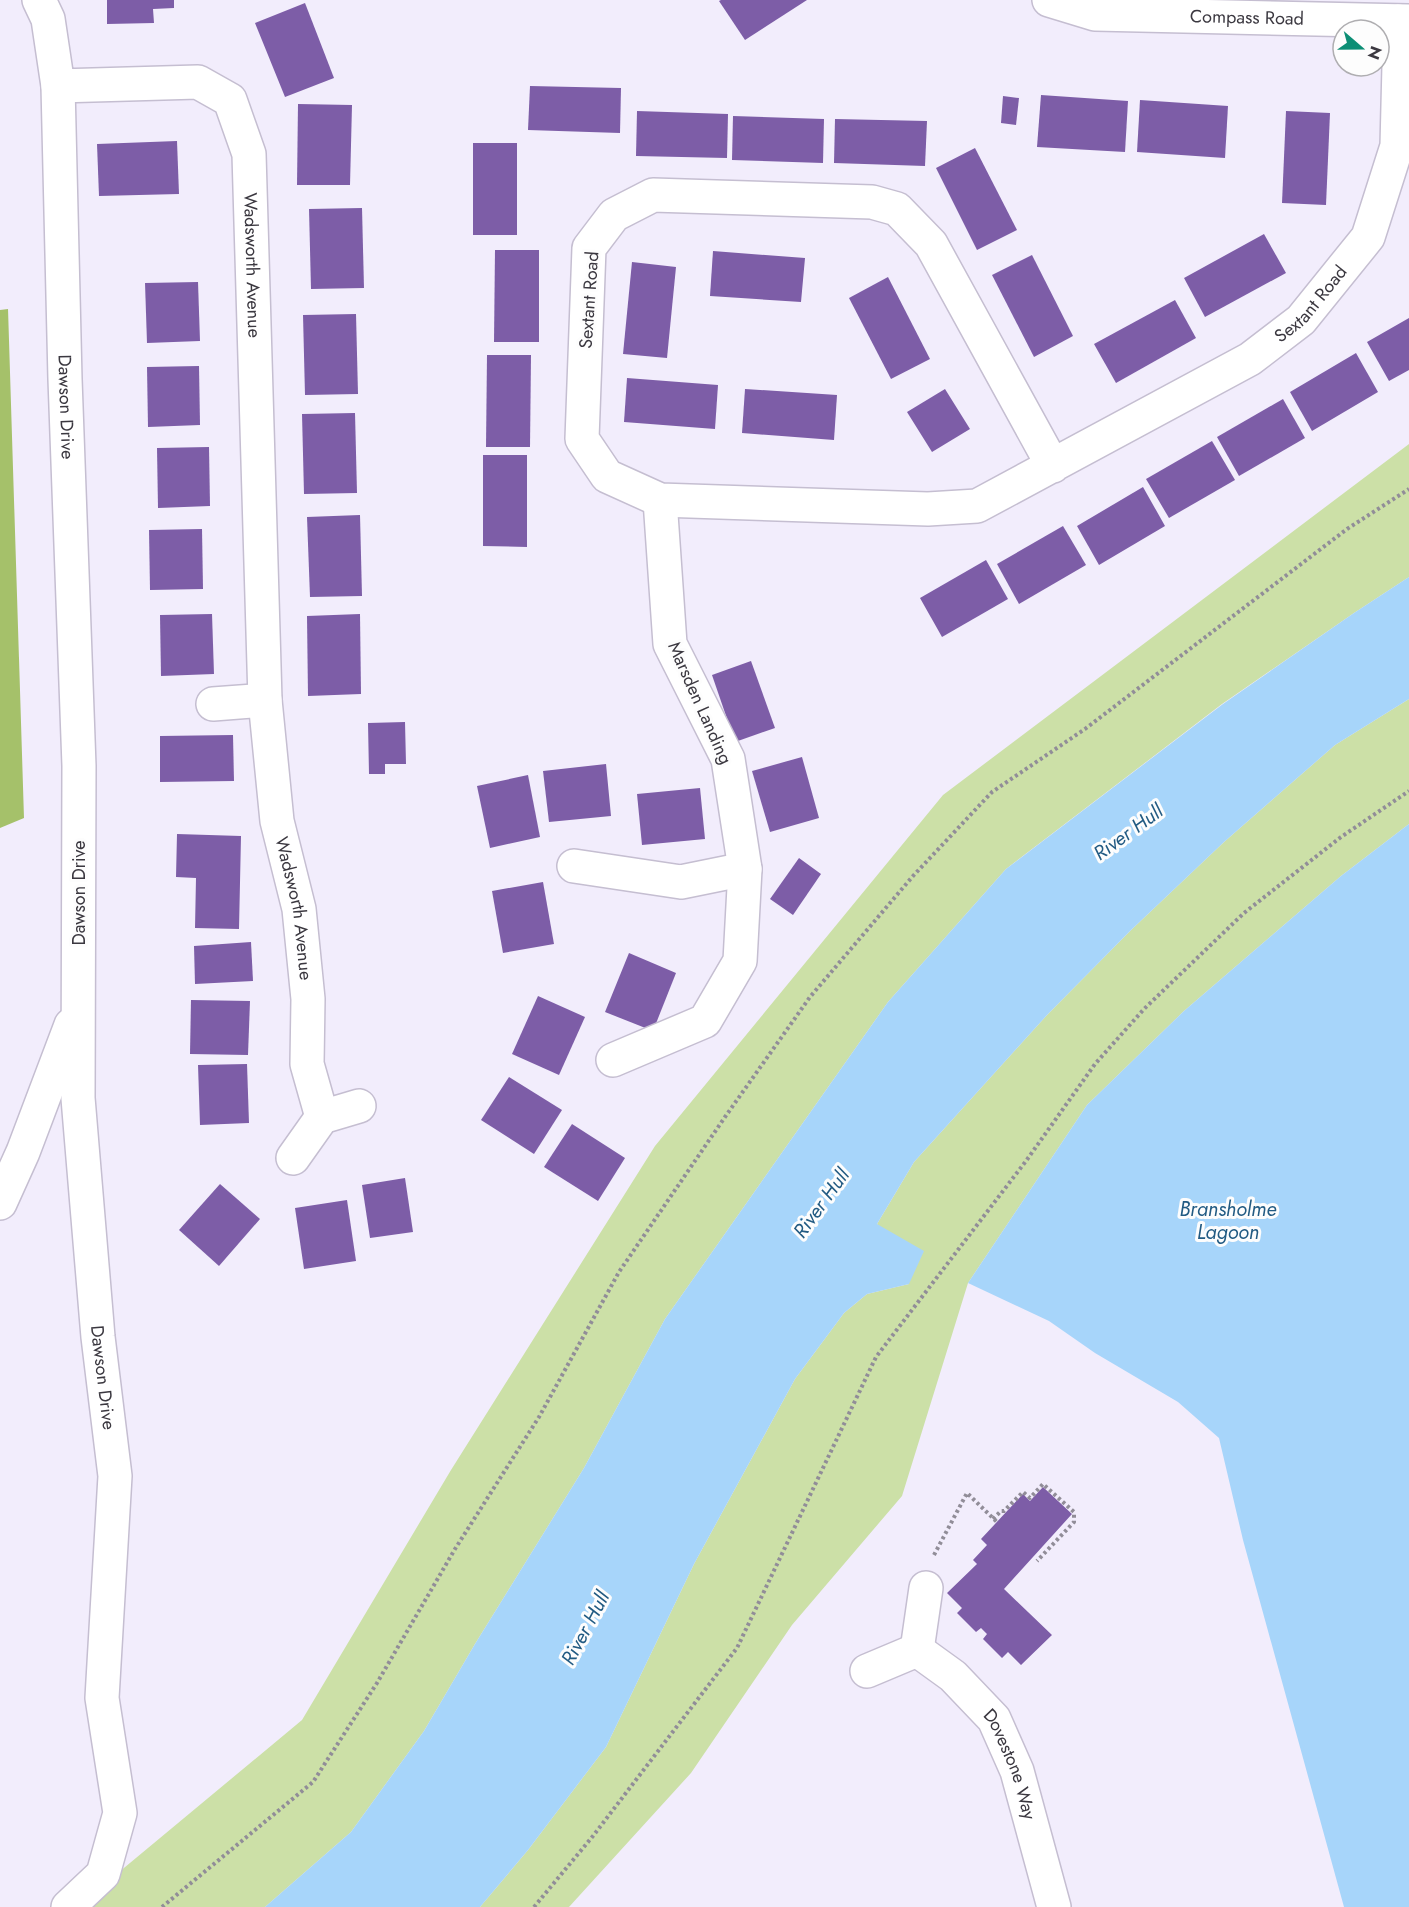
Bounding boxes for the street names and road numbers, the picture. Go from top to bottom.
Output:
street label: Compass Road [1190,3,1304,32]
street label: Wadsworth Avenue [237,192,267,338]
street label: Sextant Road [573,251,605,349]
street label: Sextant Road [1269,260,1353,349]
street label: Dawson Drive [51,354,81,460]
street label: Marsden Landing [661,637,739,769]
street label: Wadsworth Avenue [268,834,319,981]
street label: Dawson Drive [66,841,92,946]
street label: Dawson Drive [84,1324,122,1431]
street label: Dovestone Way [978,1703,1043,1822]

